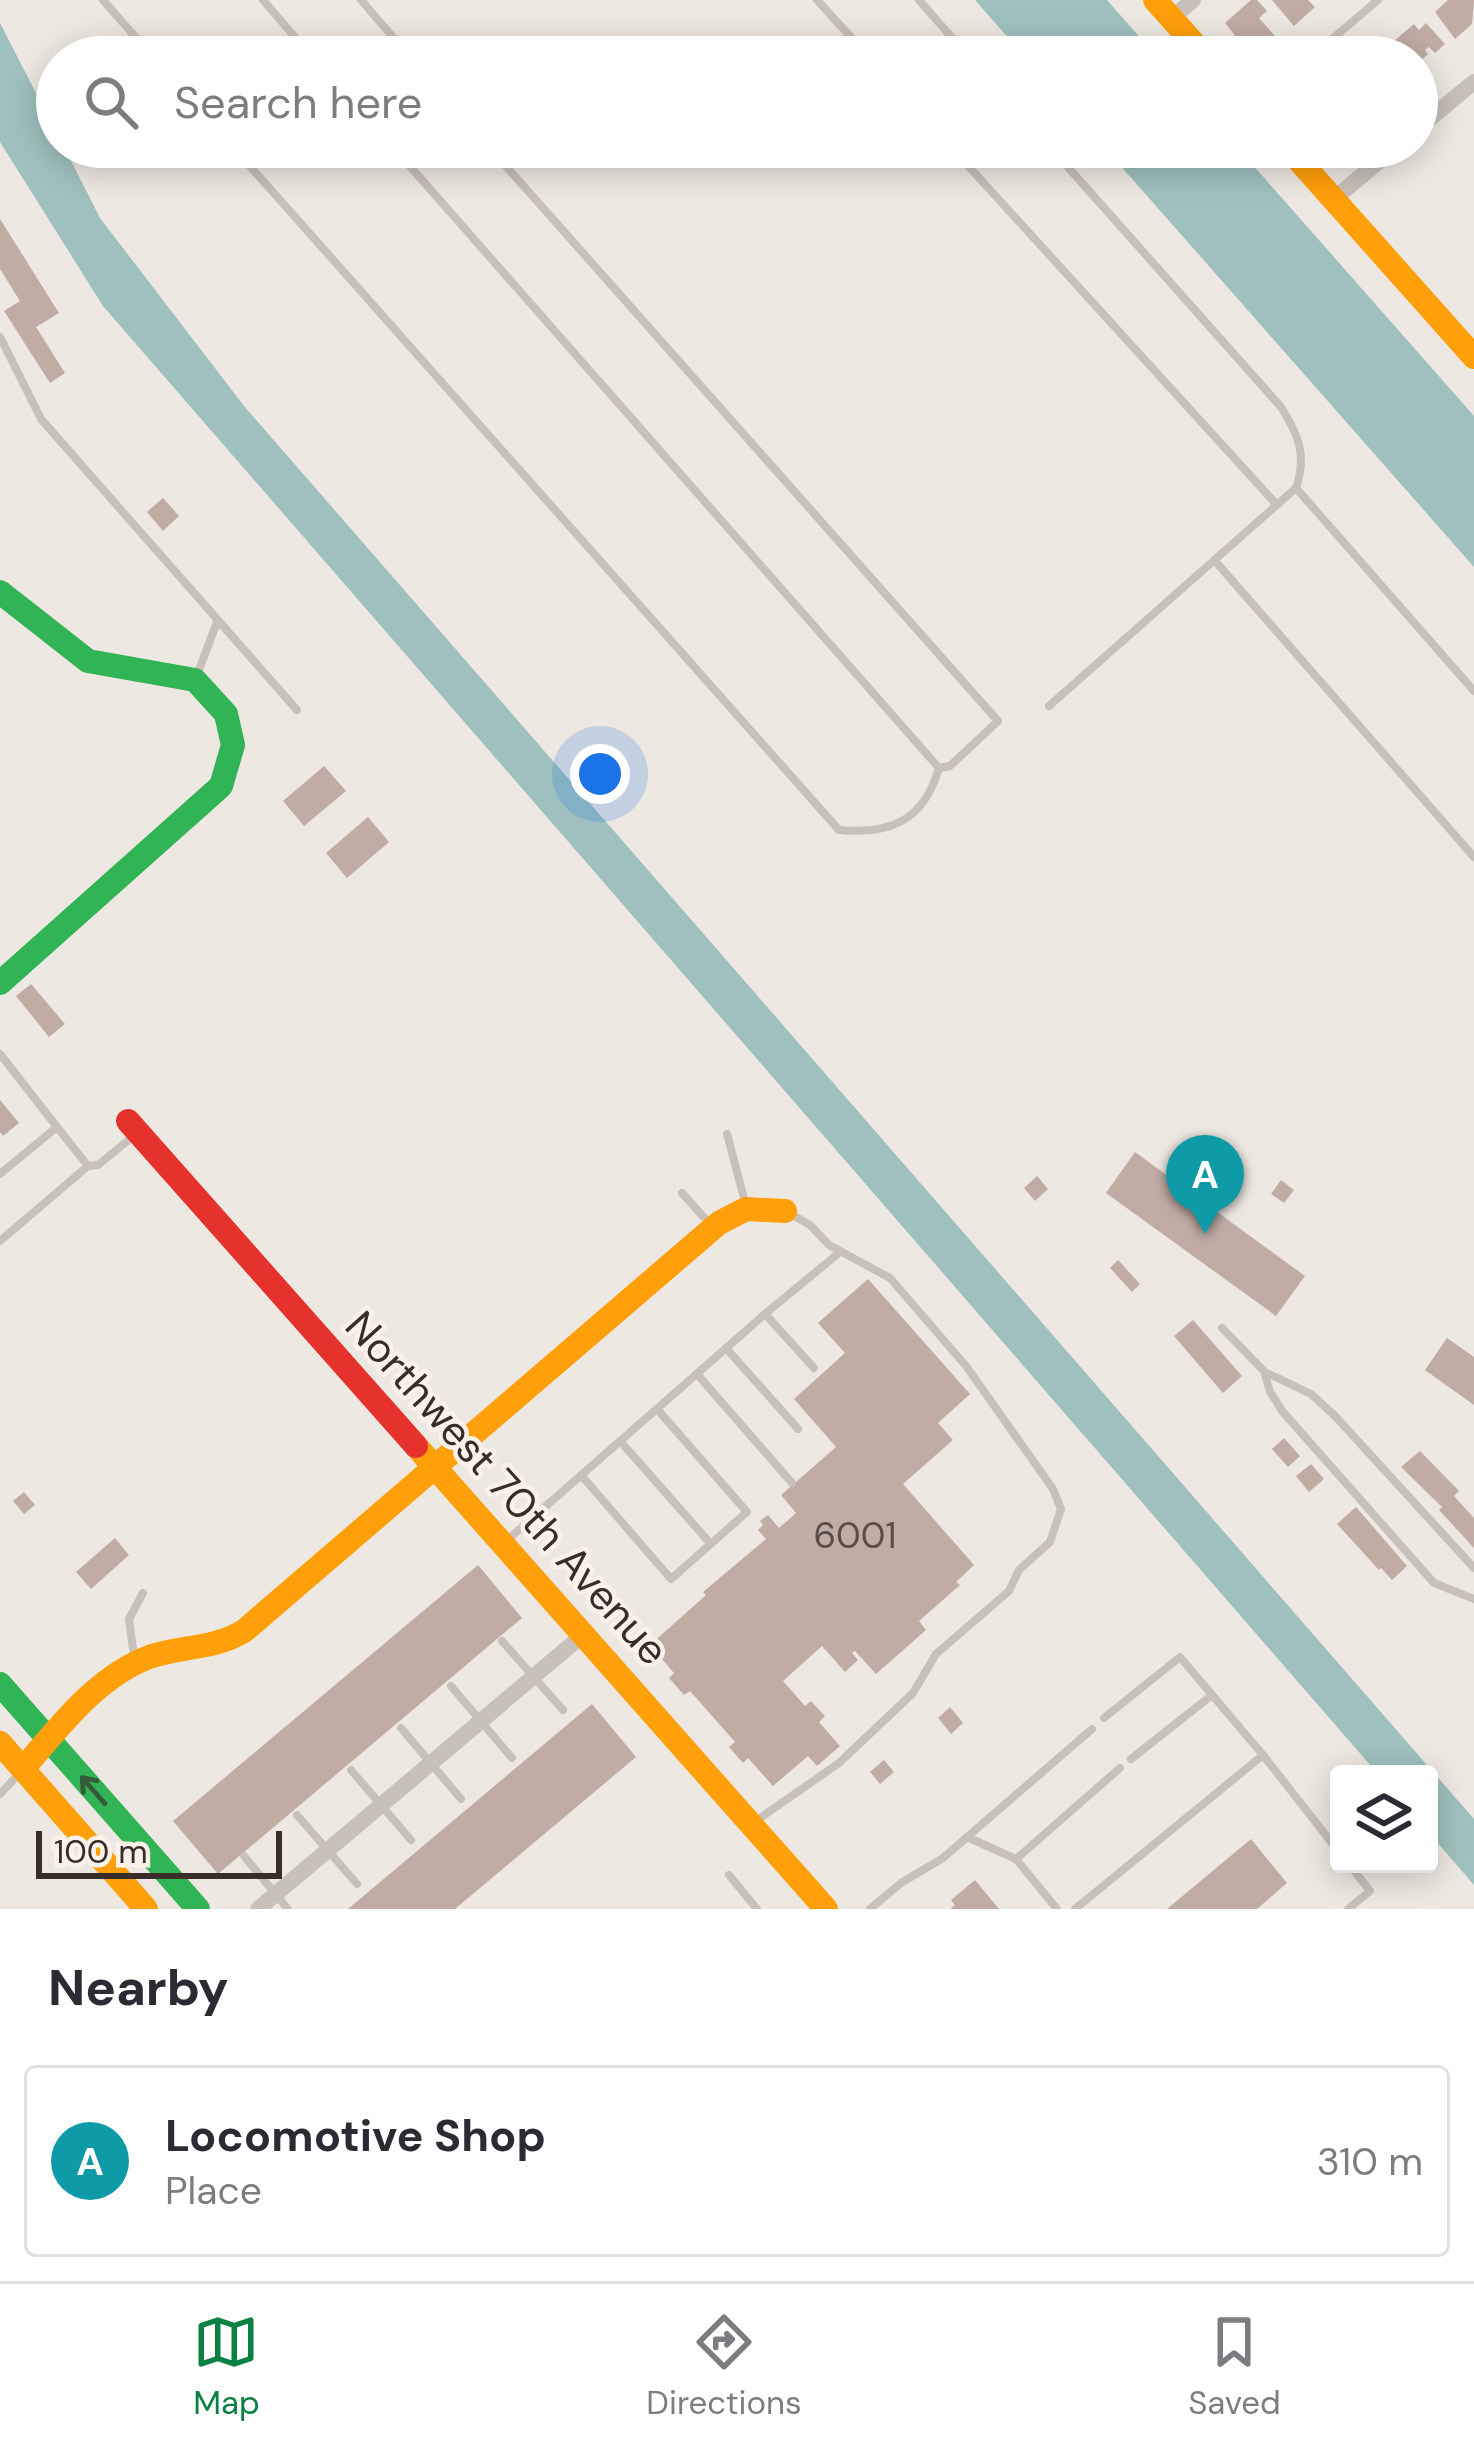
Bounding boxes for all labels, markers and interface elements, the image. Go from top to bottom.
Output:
search box [36,36,1438,168]
icon: search [78,69,144,135]
text: Search here [174,73,422,132]
your location [570,744,630,804]
pin: A [1166,1135,1244,1234]
street label: Northwest 70th Avenue [333,1299,681,1677]
house number: 6001 [813,1512,897,1559]
map controls [1330,1765,1438,1873]
button: layers [1330,1765,1438,1873]
one-way arrow [80,1775,107,1805]
scale bar [36,1825,282,1878]
text: 100 m [54,1830,148,1873]
text: Nearby [48,1954,229,2021]
text: Locomotive Shop [165,2106,546,2165]
text: A [76,2136,104,2187]
text: 310 m [1317,2136,1423,2187]
text: Place [165,2165,262,2216]
tab: Map [193,2309,260,2424]
tab: Directions [646,2309,802,2424]
tab: Saved [1188,2309,1281,2424]

